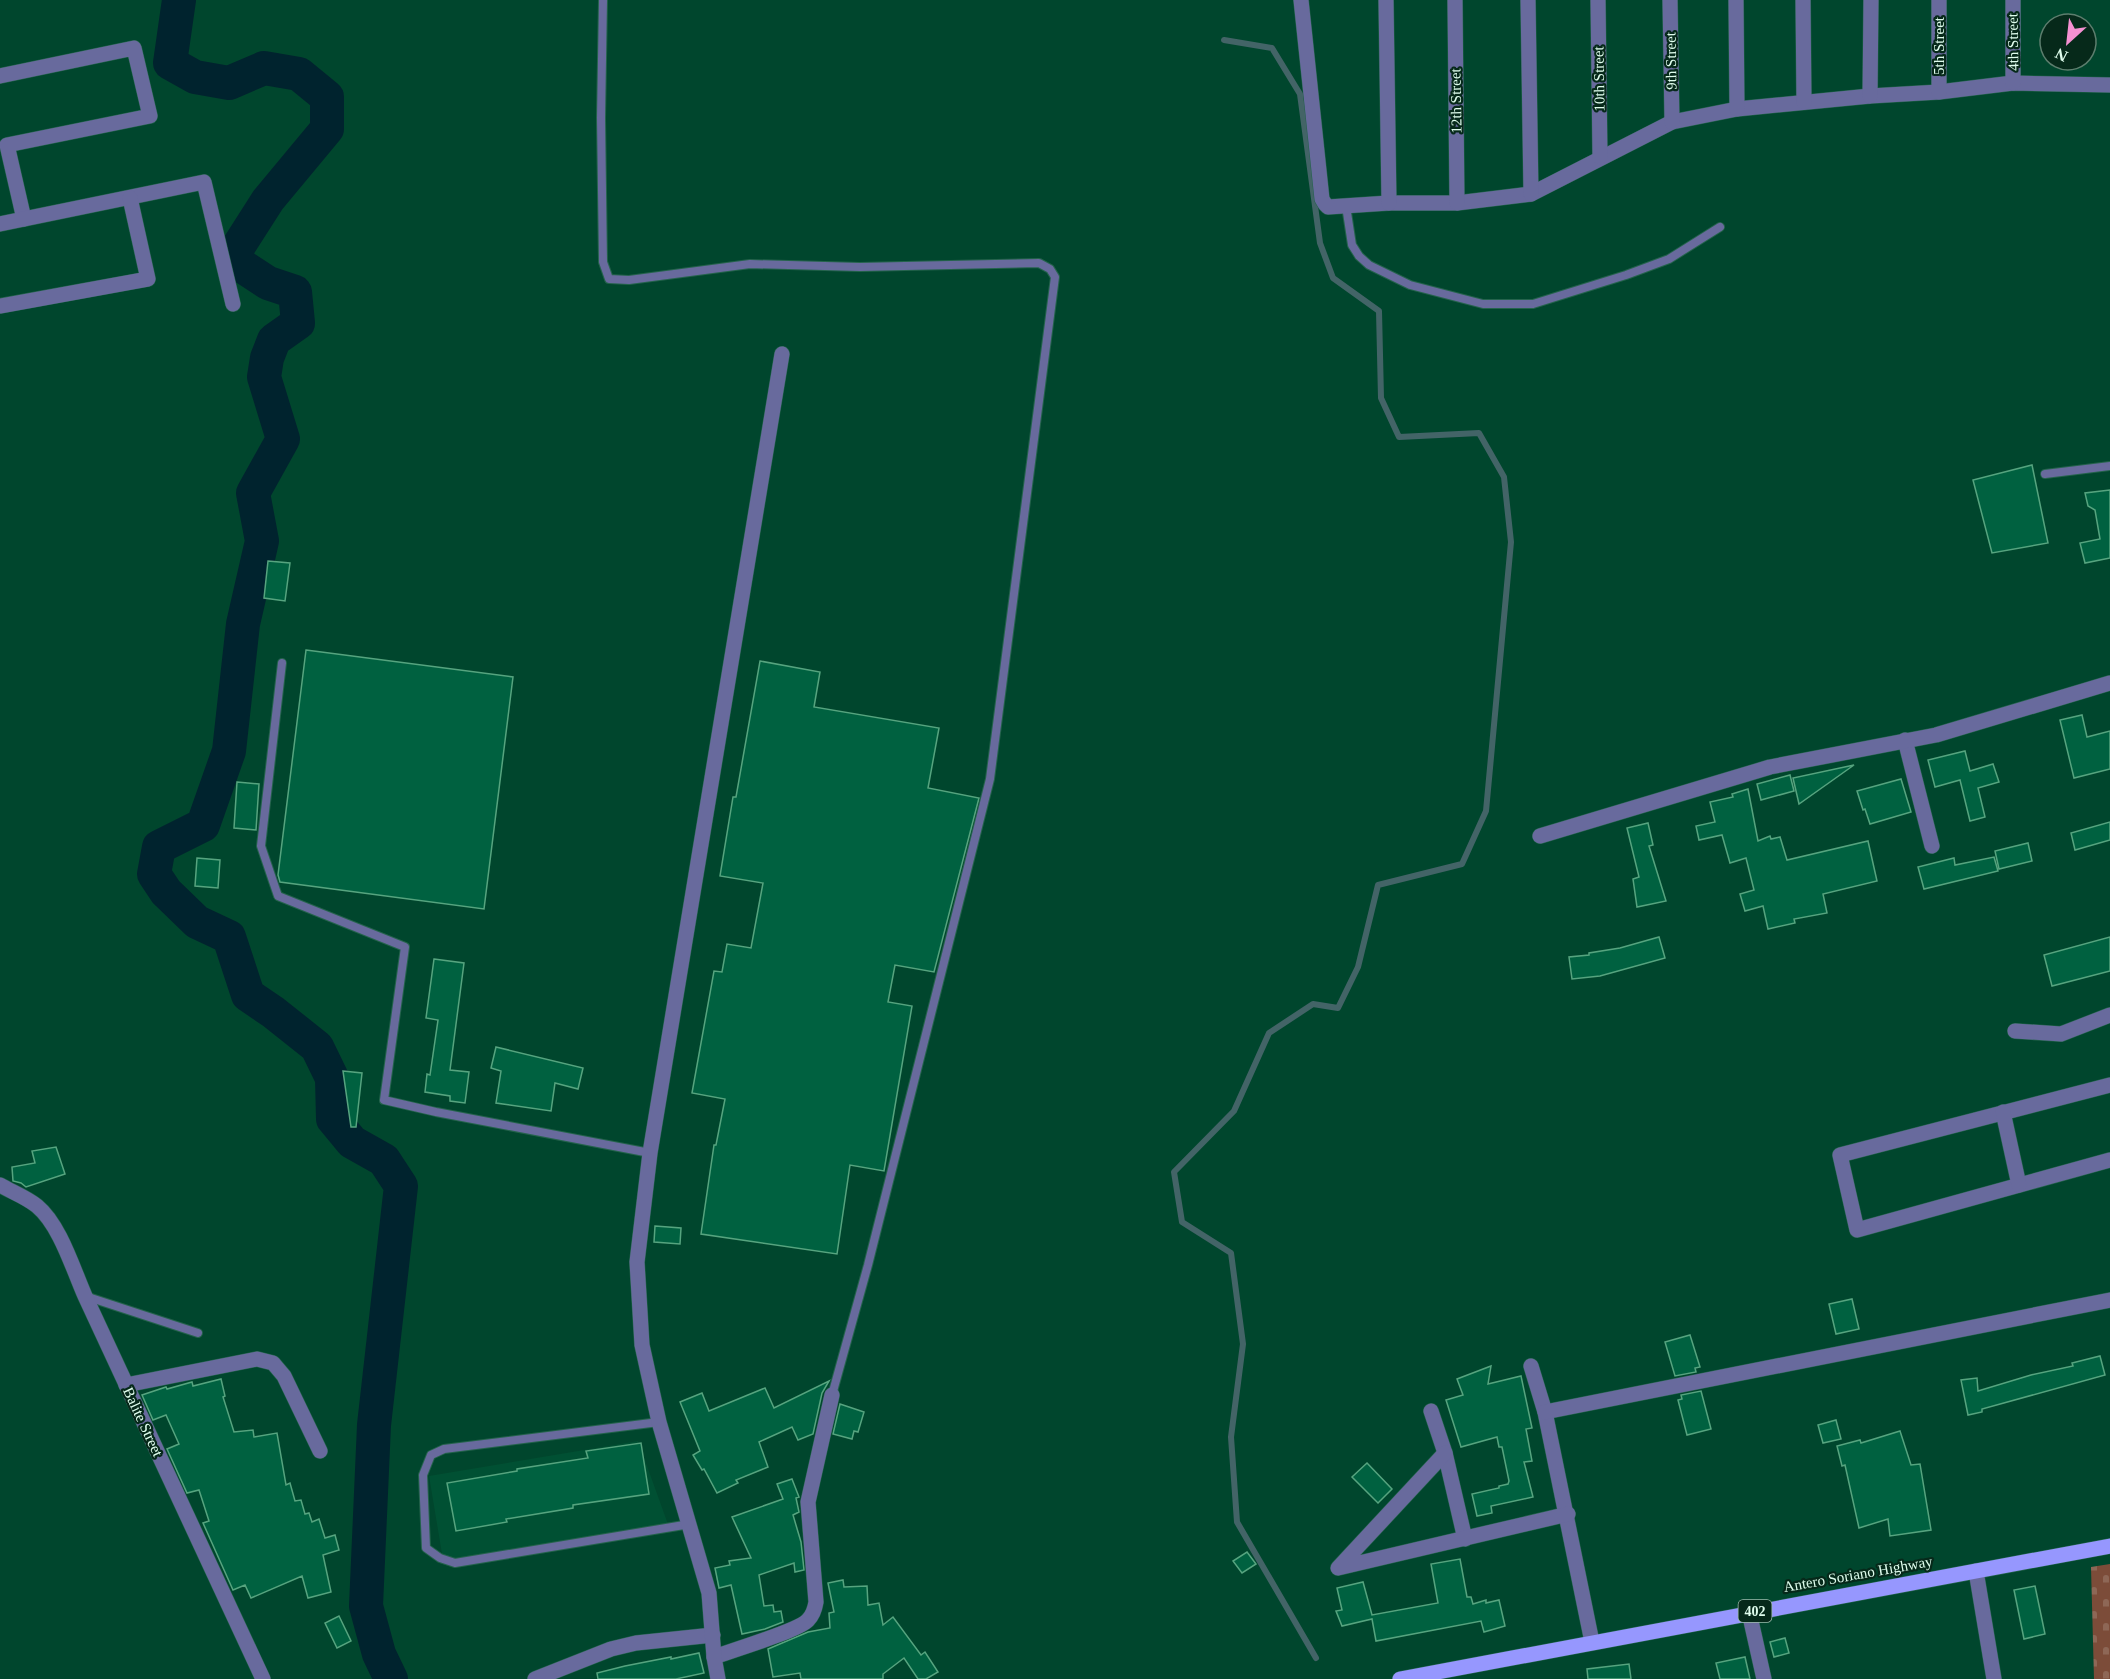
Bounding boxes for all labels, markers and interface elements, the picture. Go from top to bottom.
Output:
street label: 4th Street [2004,12,2022,71]
north arrow [2038,12,2098,72]
street label: 5th Street [1931,16,1947,75]
street label: 9th Street [1662,31,1680,90]
street label: 10th Street [1590,45,1608,112]
text: N [2052,45,2070,65]
street label: 12th Street [1447,67,1465,134]
street label: Balite Street [120,1385,166,1460]
street label: Antero Soriano Highway [1782,1553,1934,1595]
road number: 402 [1738,1600,1772,1622]

